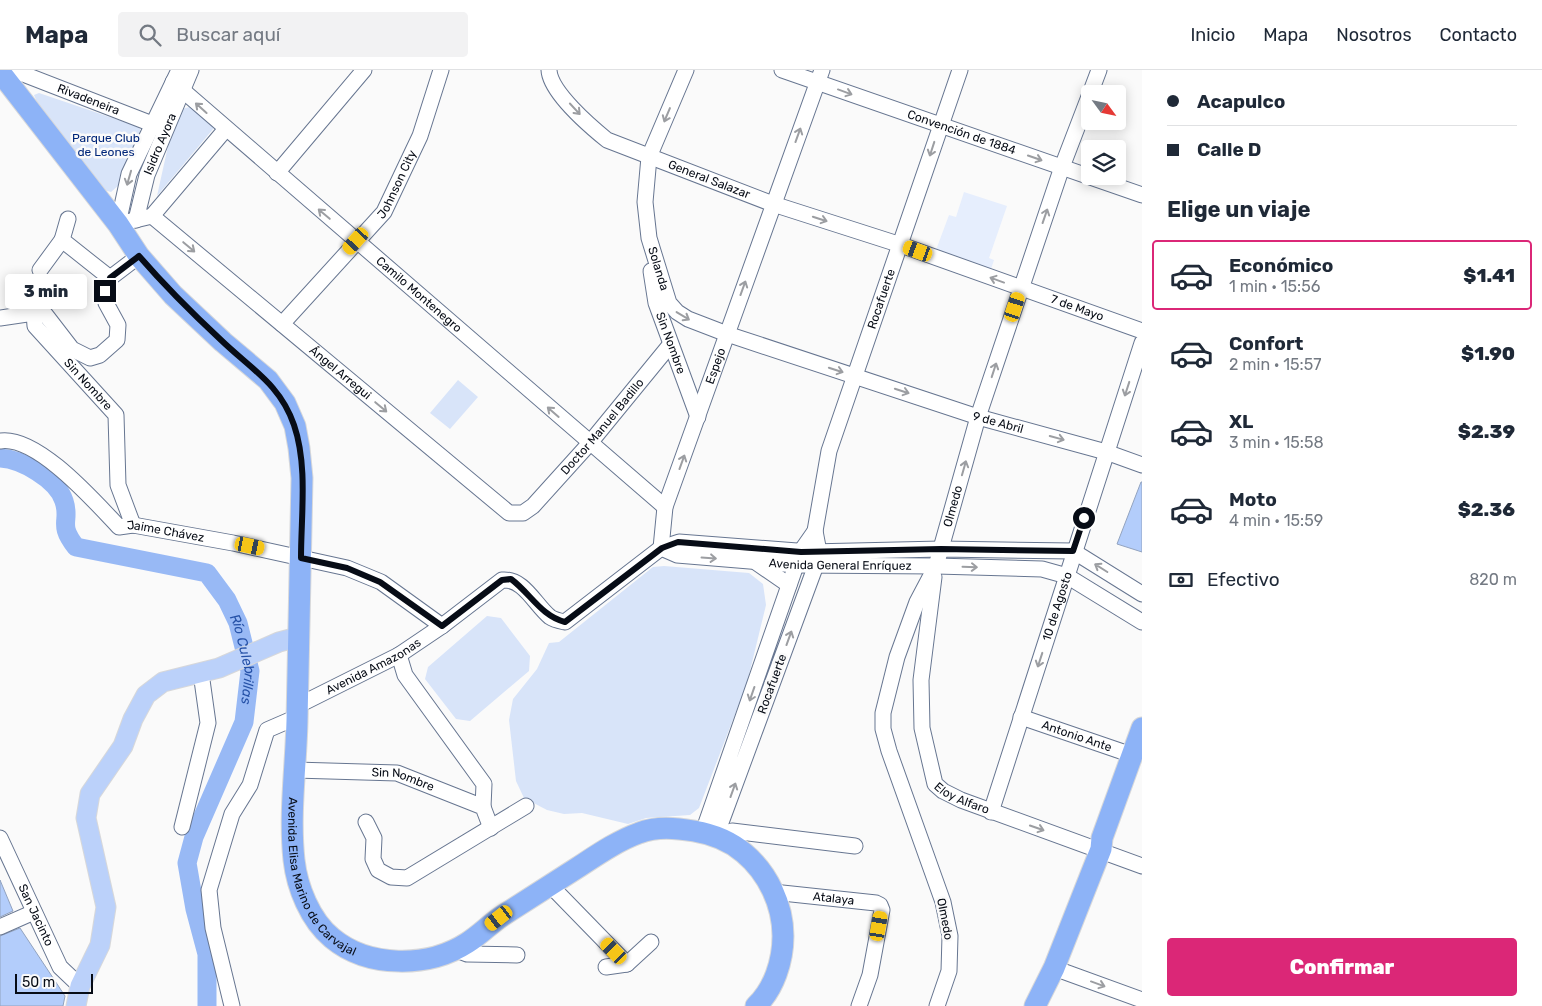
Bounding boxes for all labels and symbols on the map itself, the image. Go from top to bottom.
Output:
street label: Rivadeneira [55,81,122,118]
north arrow [1081,85,1126,130]
one-way arrow [836,88,852,97]
one-way arrow [194,102,207,114]
one-way arrow [569,103,581,116]
one-way arrow [662,107,672,122]
street label: Convención de 1884 [905,107,1018,158]
street label: Isidro Ayora [141,111,179,177]
one-way arrow [794,128,803,143]
park label: Parque Club de Leones [72,131,140,159]
one-way arrow [926,141,936,157]
street label: Johnson City [374,147,420,222]
one-way arrow [1027,154,1042,163]
street label: General Salazar [666,157,753,202]
one-way arrow [124,169,133,185]
one-way arrow [318,208,331,219]
one-way arrow [1041,209,1051,225]
one-way arrow [811,215,827,224]
car [340,225,371,257]
car [901,239,934,263]
one-way arrow [182,241,195,252]
street label: Solanda [645,245,672,292]
street label: Camilo Montenegro [373,254,465,335]
street label: Rocafuerte [865,267,898,331]
callout: 3 min [5,274,88,308]
one-way arrow [990,275,1005,284]
route end [94,280,116,302]
one-way arrow [739,280,748,296]
car [1003,290,1026,324]
street label: 7 de Mayo [1049,292,1106,324]
street label: Sin Nombre [653,310,689,376]
one-way arrow [676,311,690,321]
street label: Ángel Arregui [307,343,374,402]
street label: Espejo [703,346,729,386]
street label: Sin Nombre [61,356,115,413]
one-way arrow [990,363,999,379]
one-way arrow [828,366,844,375]
street label: Doctor Manuel Badillo [558,376,647,478]
one-way arrow [1121,381,1131,397]
one-way arrow [893,387,909,397]
one-way arrow [374,401,387,412]
one-way arrow [546,406,559,418]
street label: 9 de Abril [971,409,1025,436]
one-way arrow [1049,434,1065,444]
one-way arrow [678,454,687,470]
one-way arrow [959,461,969,477]
street label: Olmedo [940,484,965,529]
route start [1073,507,1095,529]
street label: Jaime Chávez [126,518,205,545]
car [233,536,266,556]
one-way arrow [700,553,716,562]
street label: Avenida General Enríquez [768,556,912,573]
one-way arrow [962,562,978,572]
one-way arrow [1094,562,1108,572]
street label: 10 de Agosto [1040,570,1075,643]
water label: Río Culebrillas [226,611,258,705]
one-way arrow [785,631,794,646]
street label: Avenida Amazonas [324,635,423,697]
street label: Rocafuerte [755,652,789,716]
one-way arrow [1034,652,1044,668]
one-way arrow [746,686,756,702]
street label: Antonio Ante [1040,718,1114,755]
street label: Sin Nombre [371,765,436,794]
street label: Eloy Alfaro [931,779,991,817]
one-way arrow [729,783,738,799]
street label: Avenida Elisa Marino de Carvajal [285,797,358,959]
one-way arrow [1029,823,1045,833]
street label: San Jacinto [15,882,56,948]
street label: Atalaya [812,889,855,908]
street label: Olmedo [934,897,956,941]
car [482,903,515,933]
car [869,910,888,942]
car [598,935,629,967]
scale bar [15,971,92,994]
one-way arrow [1090,980,1105,989]

